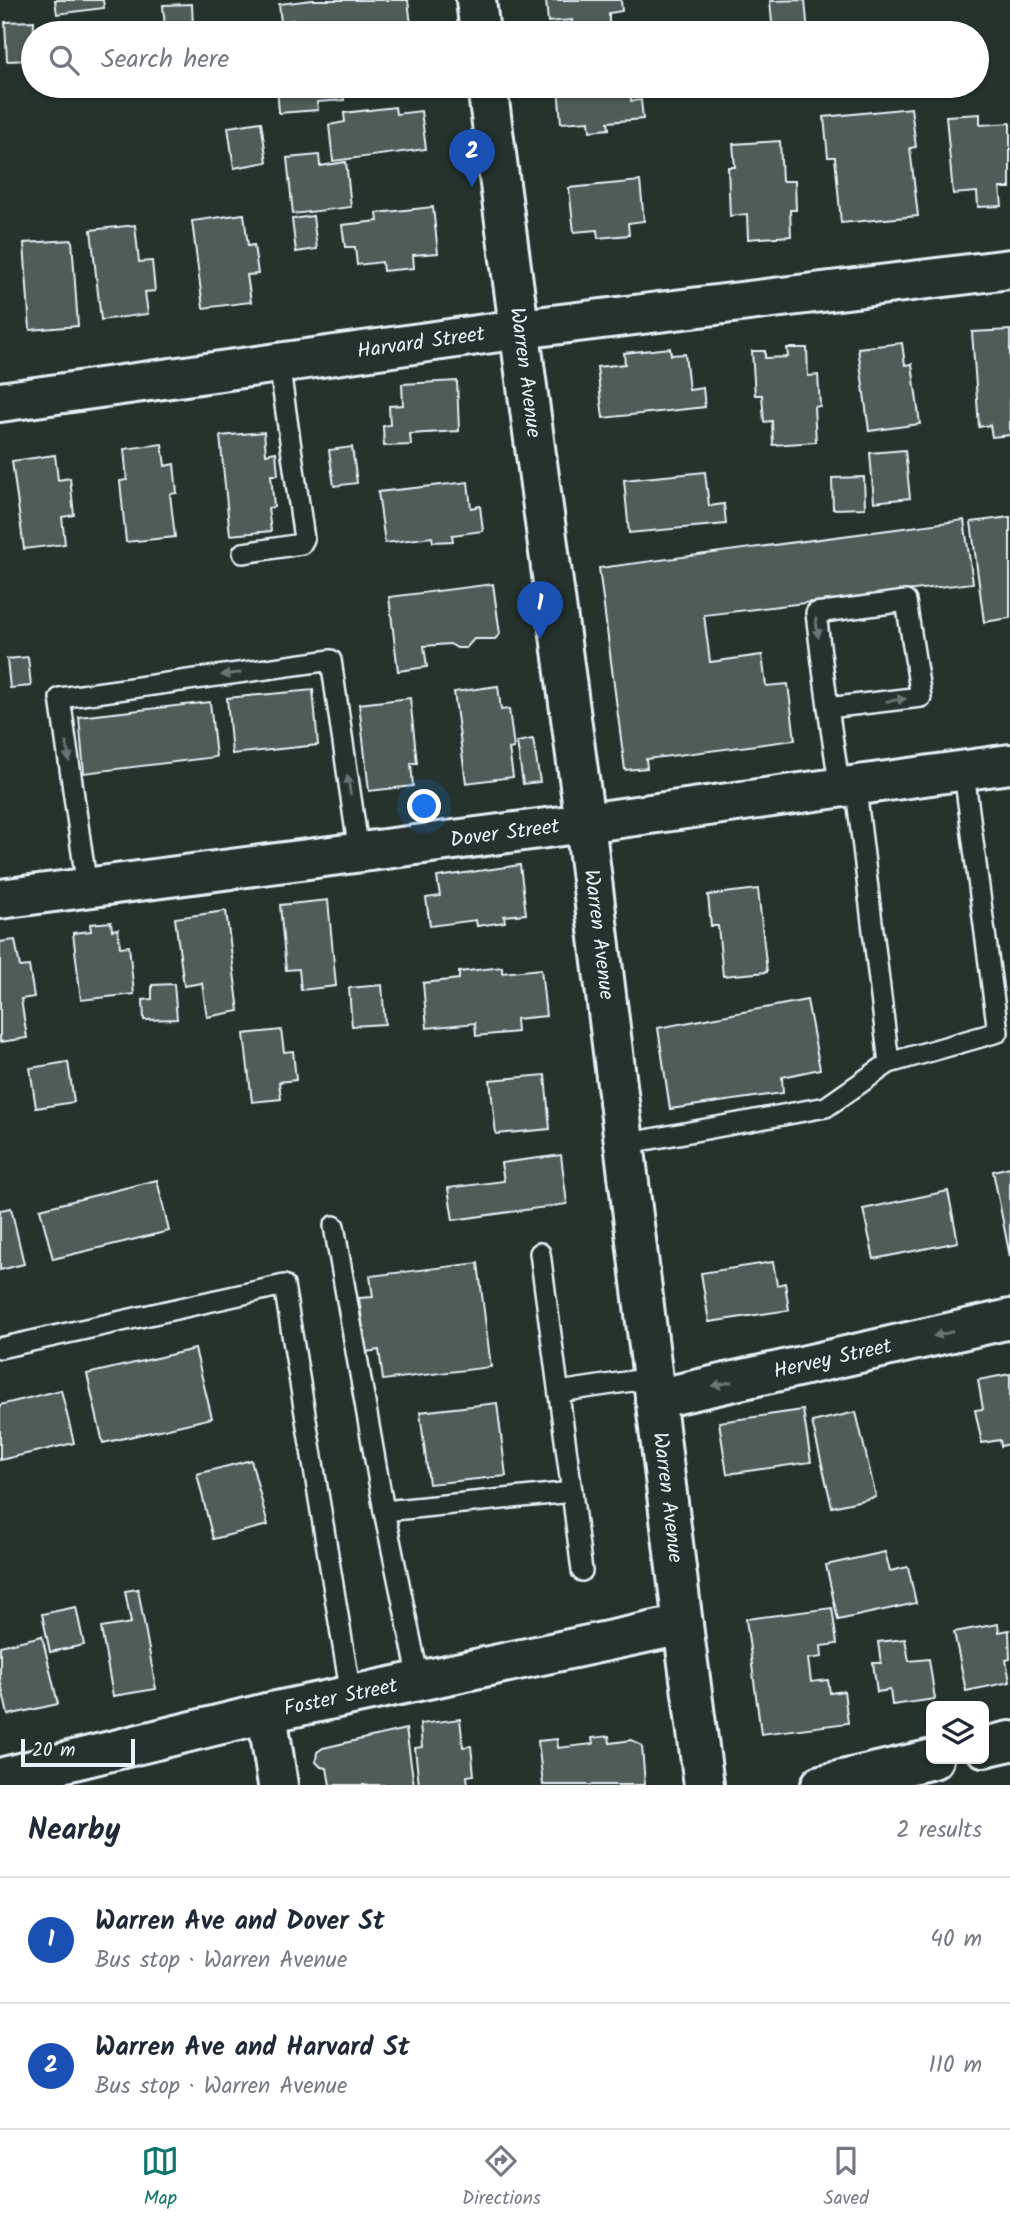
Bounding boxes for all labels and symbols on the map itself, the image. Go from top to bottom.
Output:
pin: 2 [449,129,495,187]
street label: Warren Avenue [500,305,550,440]
street label: Harvard Street [355,318,488,368]
pin: 1 [517,581,563,639]
one-way arrow [812,617,823,639]
one-way arrow [220,669,242,680]
one-way arrow [885,694,907,705]
one-way arrow [62,741,73,763]
one-way arrow [343,774,354,796]
your location [407,789,441,823]
street label: Dover Street [448,810,562,857]
street label: Warren Avenue [574,868,623,1002]
street label: Hervey Street [770,1329,896,1388]
one-way arrow [932,1329,954,1340]
one-way arrow [710,1379,732,1390]
street label: Warren Avenue [643,1430,692,1565]
street label: Foster Street [281,1669,401,1726]
scale bar [21,1736,135,1768]

